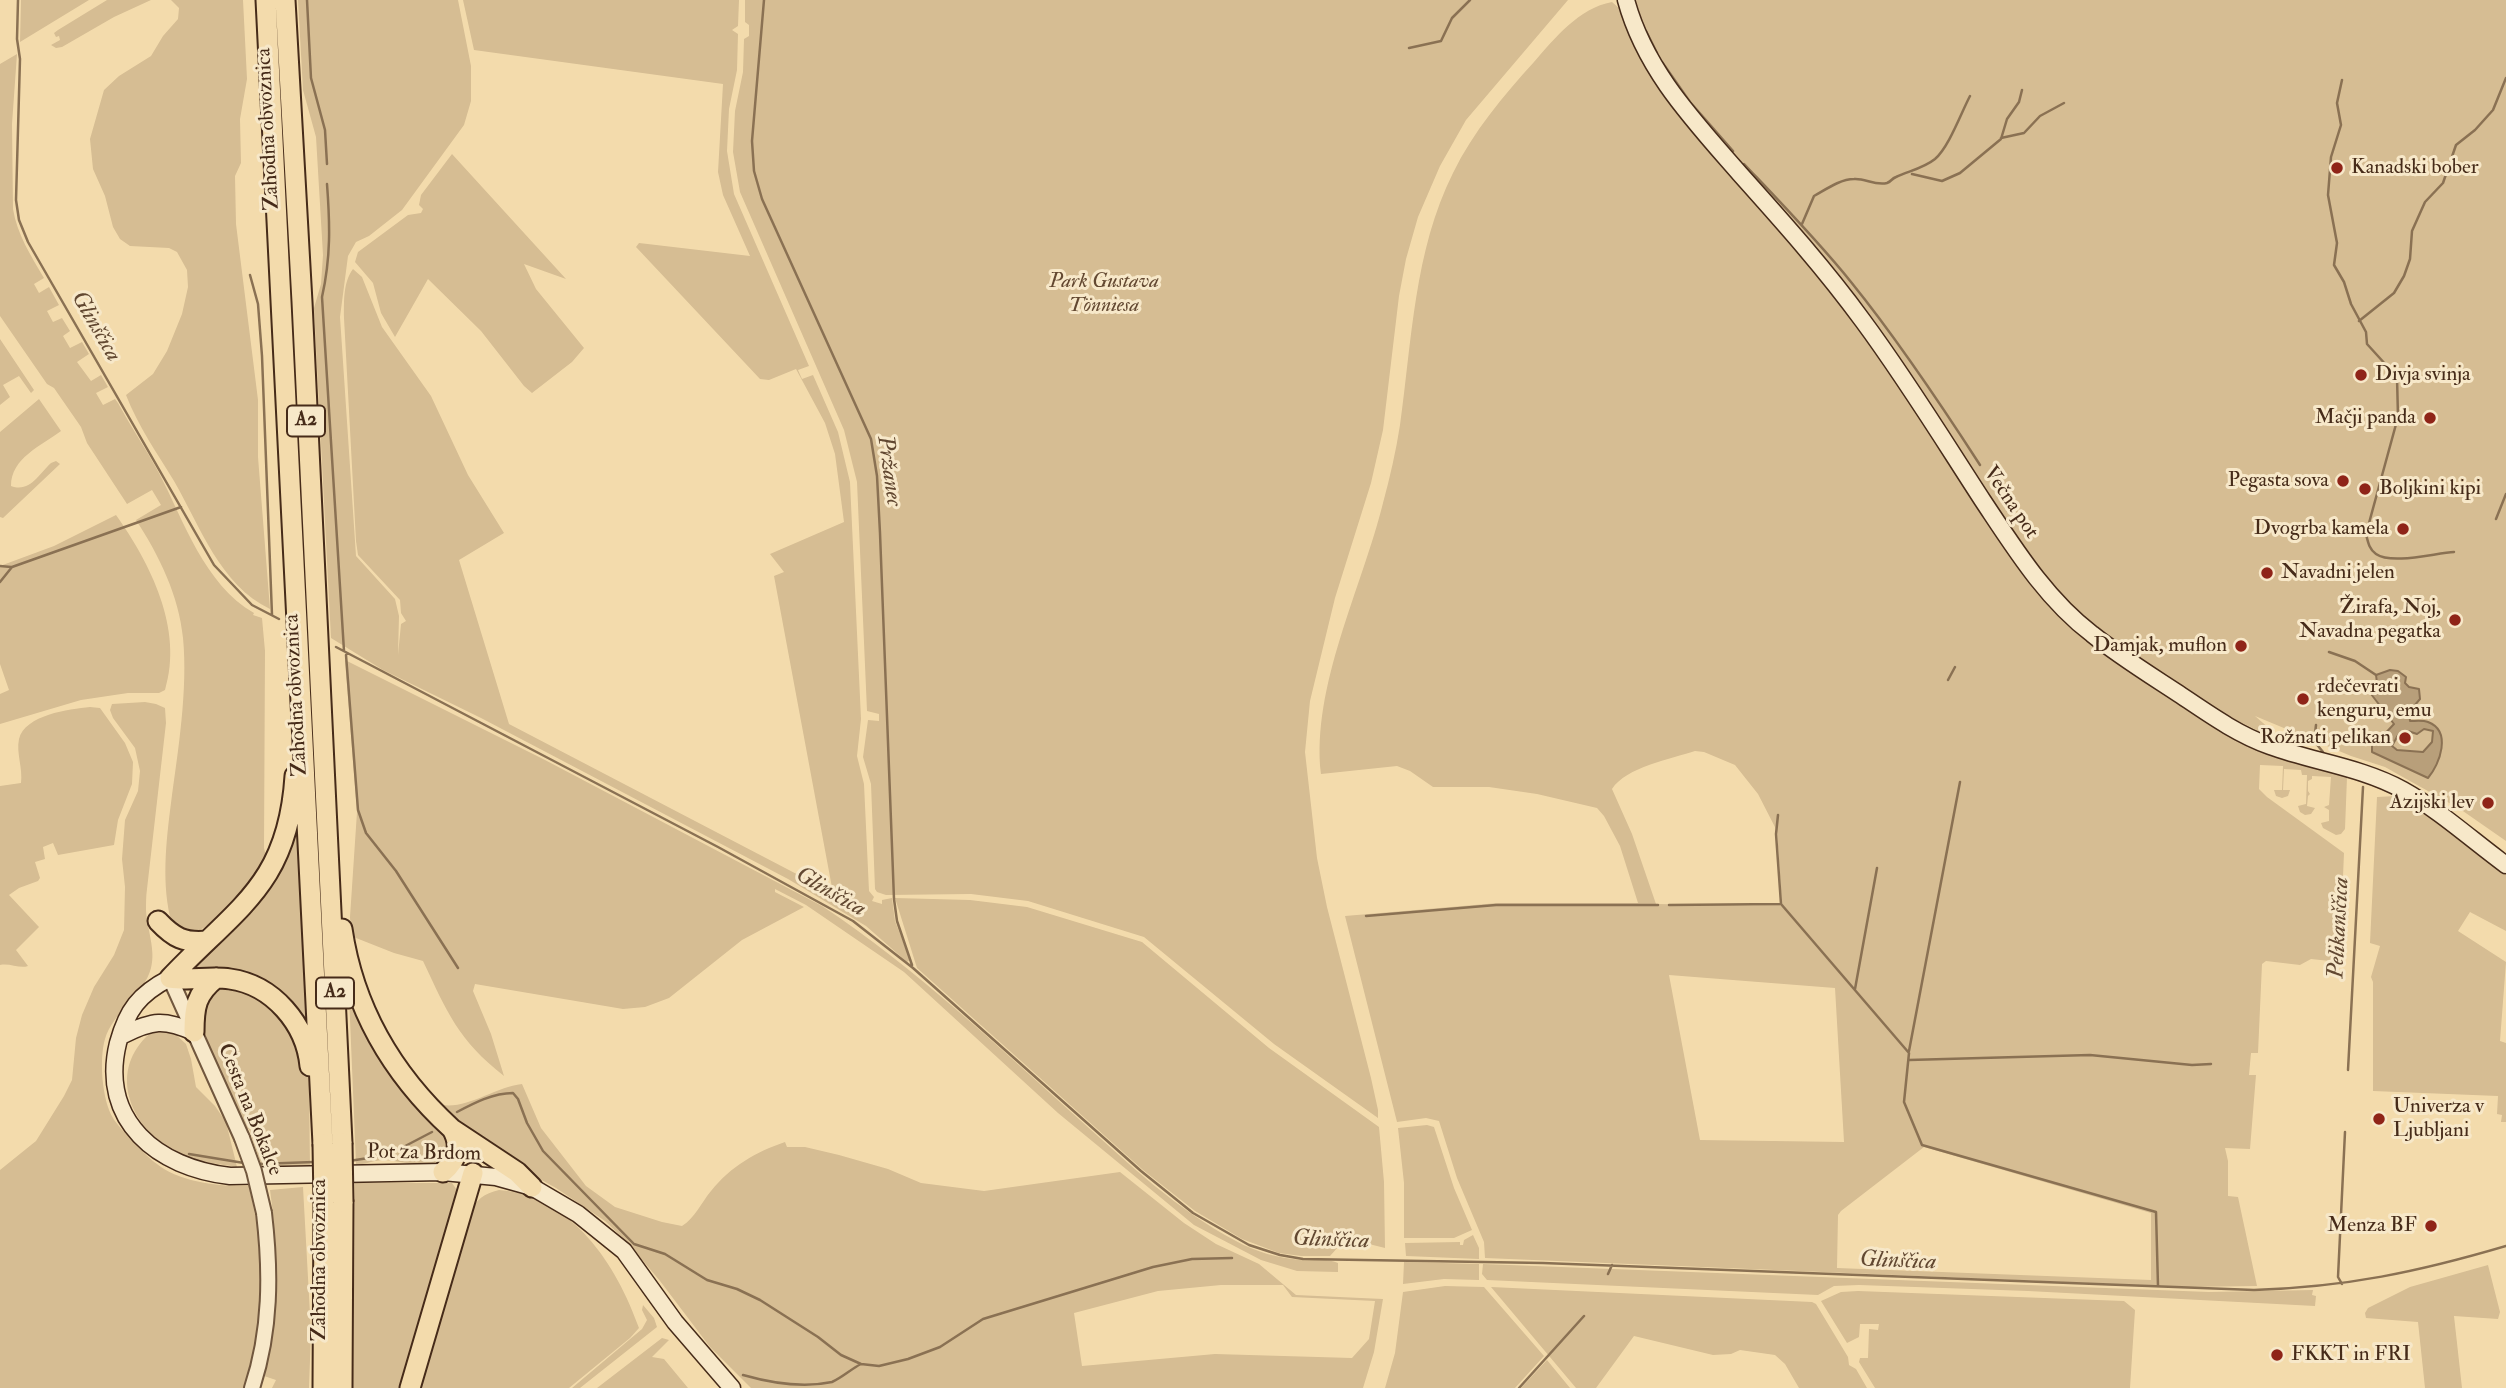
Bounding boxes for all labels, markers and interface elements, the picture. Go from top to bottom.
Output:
street label: Zahodna obvoznica [252,47,286,211]
place label: Kanadski bober [2351,155,2479,181]
marker: Kanadski bober [2329,160,2345,176]
park label: Park Gustava Tönniesa [1049,269,1159,319]
water label: Glinščica [64,287,126,367]
place label: Divja svinja [2375,362,2471,388]
marker: Divja svinja [2353,367,2369,383]
place label: Mačji panda [2315,405,2416,431]
road number: A2 [287,406,325,436]
marker: Mačji panda [2422,410,2438,426]
water label: Pržanec [869,434,907,508]
street label: Večna pot [1977,462,2043,544]
place label: Pegasta sova [2228,468,2329,494]
marker: Pegasta sova [2335,473,2351,489]
place label: Boljkini kipi [2379,476,2481,502]
marker: Boljkini kipi [2357,481,2373,497]
place label: Dvogrba kamela [2254,516,2389,542]
marker: Dvogrba kamela [2395,521,2411,537]
place label: Navadni jelen [2281,560,2395,586]
marker: Navadni jelen [2259,565,2275,581]
place label: Žirafa, Noj, Navadna pegatka [2299,595,2441,645]
marker: Žirafa, Noj, Navadna pegatka [2447,612,2463,628]
street label: Zahodna obvoznica [280,613,314,777]
place label: Damjak, muflon [2093,633,2227,659]
marker: Damjak, muflon [2233,638,2249,654]
place label: rdečevrati kenguru, emu [2317,674,2432,724]
marker: rdečevrati kenguru, emu [2295,691,2311,707]
place label: Rožnati pelikan [2260,725,2391,751]
marker: Rožnati pelikan [2397,730,2413,746]
place label: Azijski lev [2390,790,2474,816]
marker: Azijski lev [2480,795,2496,811]
water label: Glinščica [790,862,870,924]
water label: Pelikanščica [2324,877,2356,979]
road number: A2 [316,978,354,1009]
street label: Cesta na Bokalce [211,1040,287,1180]
place label: Univerza v Ljubljani [2393,1094,2484,1144]
marker: Univerza v Ljubljani [2371,1111,2387,1127]
street label: Pot za Brdom [367,1140,481,1168]
street label: Zahodna obvoznica [307,1179,333,1341]
place label: Menza BF [2327,1213,2417,1239]
marker: Menza BF [2423,1218,2439,1234]
water label: Glinščica [1292,1226,1370,1256]
water label: Glinščica [1859,1247,1937,1277]
place label: FKKT in FRI [2291,1342,2411,1368]
marker: FKKT in FRI [2269,1347,2285,1363]

